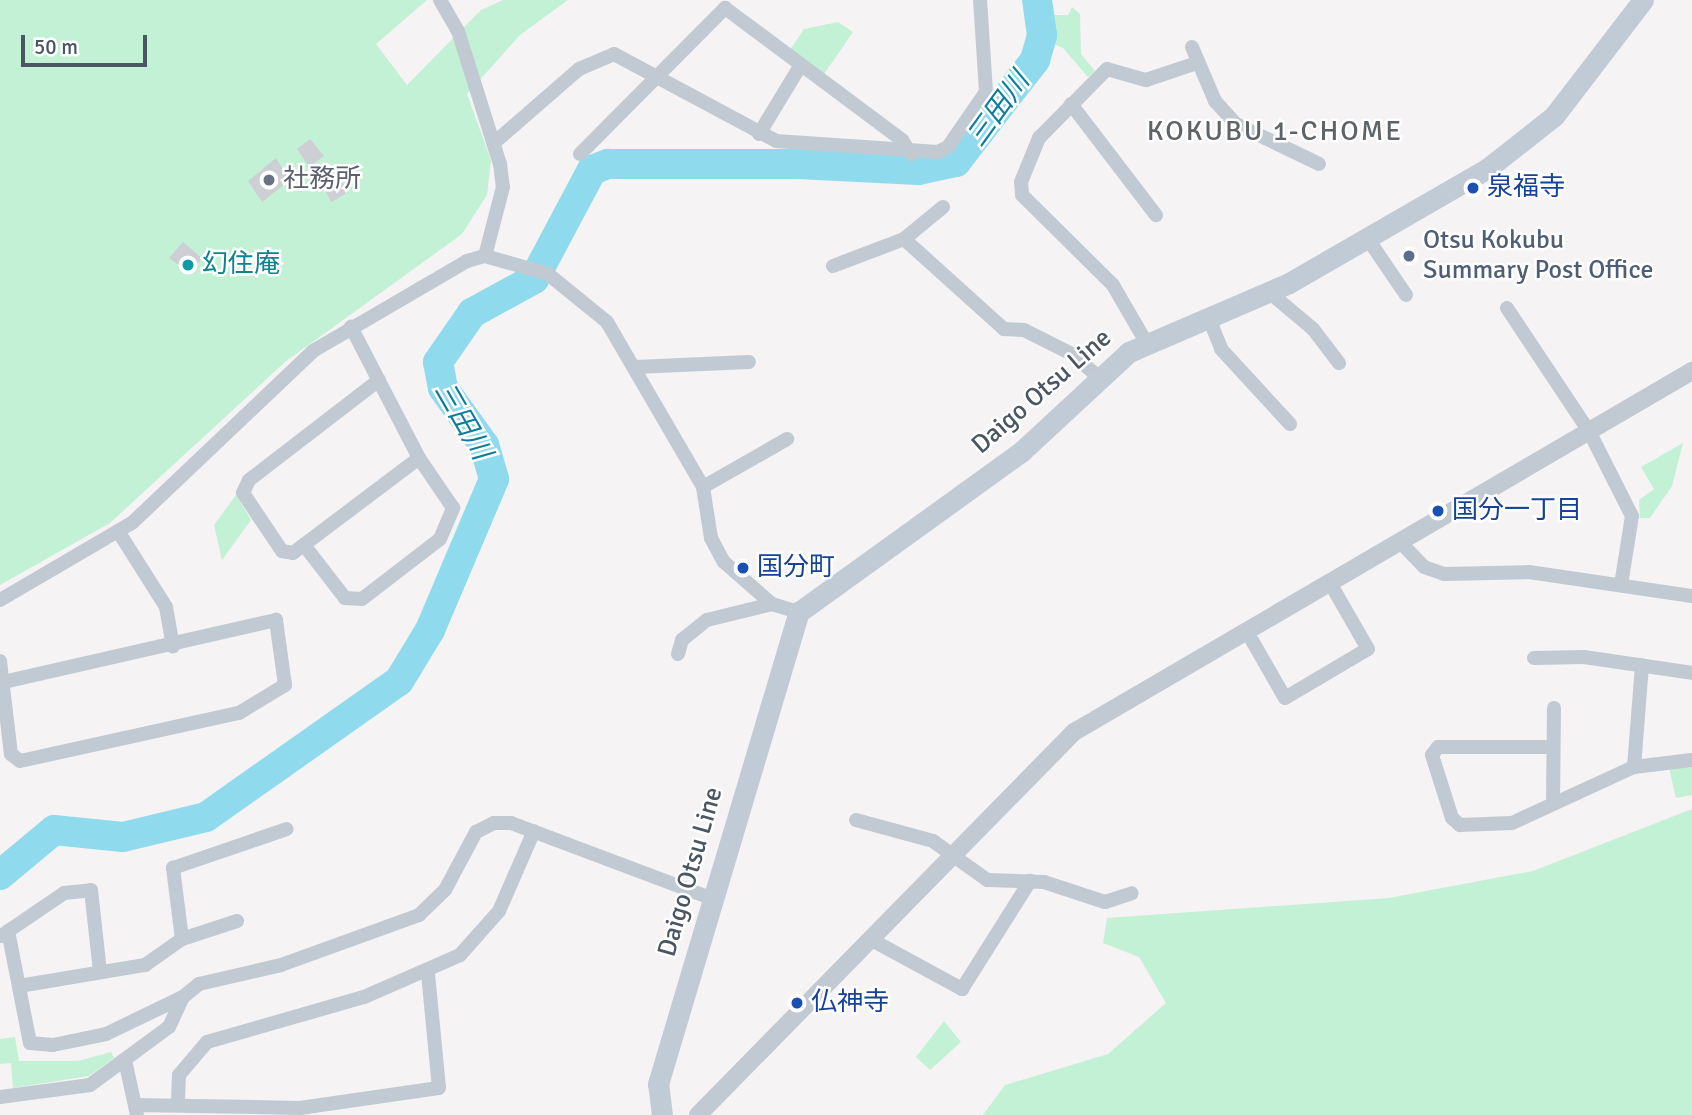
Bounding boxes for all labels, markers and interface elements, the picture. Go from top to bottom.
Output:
scale bar [24,21,150,65]
text: 50 m [34,34,78,60]
water label: 三田川 [960,65,1036,153]
district label: KOKUBU 1-CHOME [1149,114,1401,148]
place label: 社務所 [283,164,361,196]
marker: 社務所 [261,172,277,188]
place label: 泉福寺 [1487,172,1565,204]
marker: 泉福寺 [1465,180,1481,196]
place label: Otsu Kokubu Summary Post Office [1423,225,1654,286]
marker: Otsu Kokubu Summary Post Office [1401,248,1417,264]
place label: 幻住庵 [202,249,280,281]
marker: 幻住庵 [180,257,196,273]
street label: Daigo Otsu Line [966,323,1118,461]
water label: 三田川 [427,376,499,466]
place label: 国分一丁目 [1452,495,1582,527]
marker: 国分一丁目 [1430,503,1446,519]
place label: 国分町 [757,552,835,584]
marker: 国分町 [735,560,751,576]
street label: Daigo Otsu Line [652,784,730,960]
place label: 仏神寺 [811,987,889,1019]
marker: 仏神寺 [789,995,805,1011]

